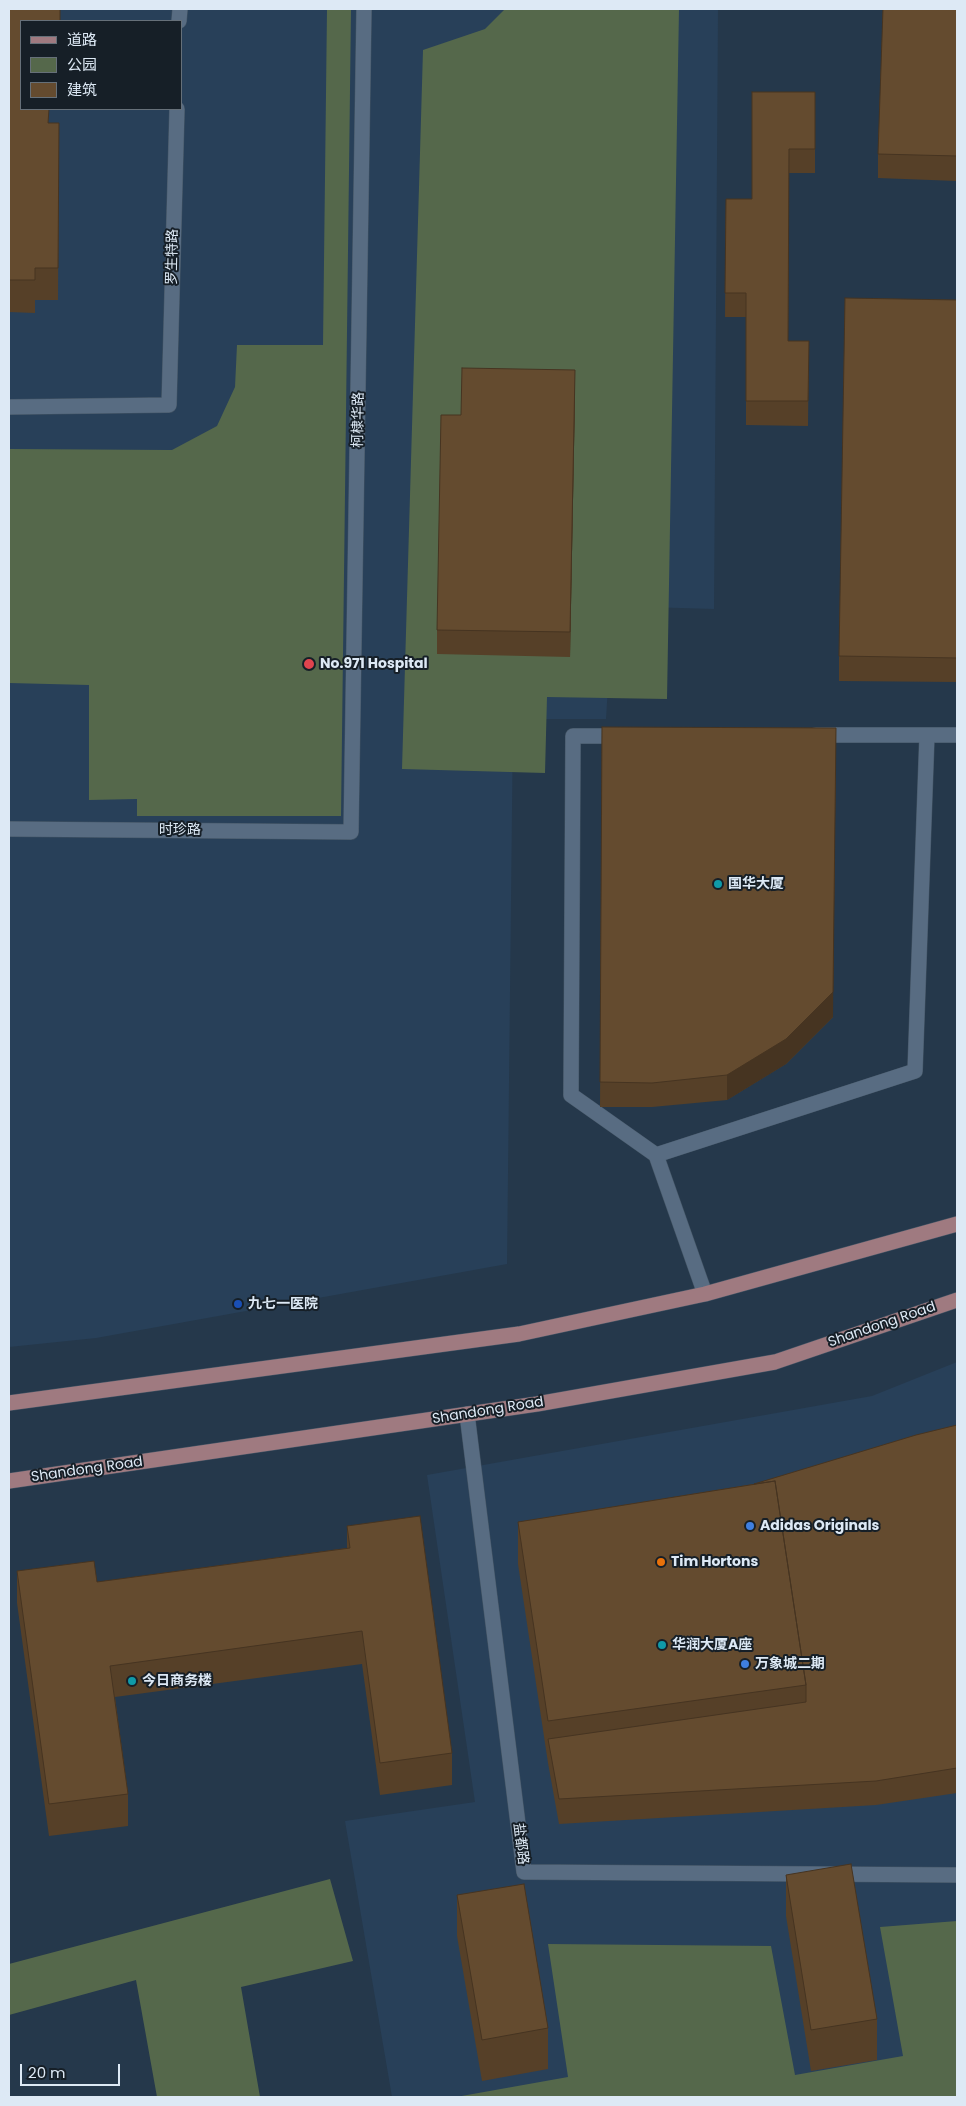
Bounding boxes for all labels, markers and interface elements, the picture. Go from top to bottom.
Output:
legend [20,20,182,110]
text: 道路 [67,29,97,50]
text: 公园 [67,54,97,75]
text: 建筑 [67,79,97,100]
street label: 罗生特路 [164,229,182,285]
street label: 柯棣华路 [350,392,368,448]
place label: No.971 Hospital [320,656,428,672]
marker: No.971 Hospital [302,657,316,671]
street label: 时珍路 [159,822,201,838]
place label: 国华大厦 [728,876,784,892]
marker: 国华大厦 [712,878,724,890]
place label: 九七一医院 [248,1296,318,1312]
marker: 九七一医院 [232,1298,244,1310]
street label: Shandong Road [826,1299,938,1351]
street label: Shandong Road [431,1394,545,1428]
street label: Shandong Road [30,1454,144,1486]
place label: Adidas Originals [760,1518,879,1534]
marker: Adidas Originals [744,1520,756,1532]
place label: Tim Hortons [671,1554,758,1570]
marker: Tim Hortons [655,1556,667,1568]
place label: 华润大厦A座 [672,1637,752,1653]
marker: 华润大厦A座 [656,1639,668,1651]
place label: 万象城二期 [755,1656,825,1672]
marker: 万象城二期 [739,1658,751,1670]
place label: 今日商务楼 [142,1673,212,1689]
marker: 今日商务楼 [126,1675,138,1687]
street label: 盐都路 [509,1822,531,1866]
scale bar [22,2054,122,2086]
text: 20 m [28,2062,66,2083]

